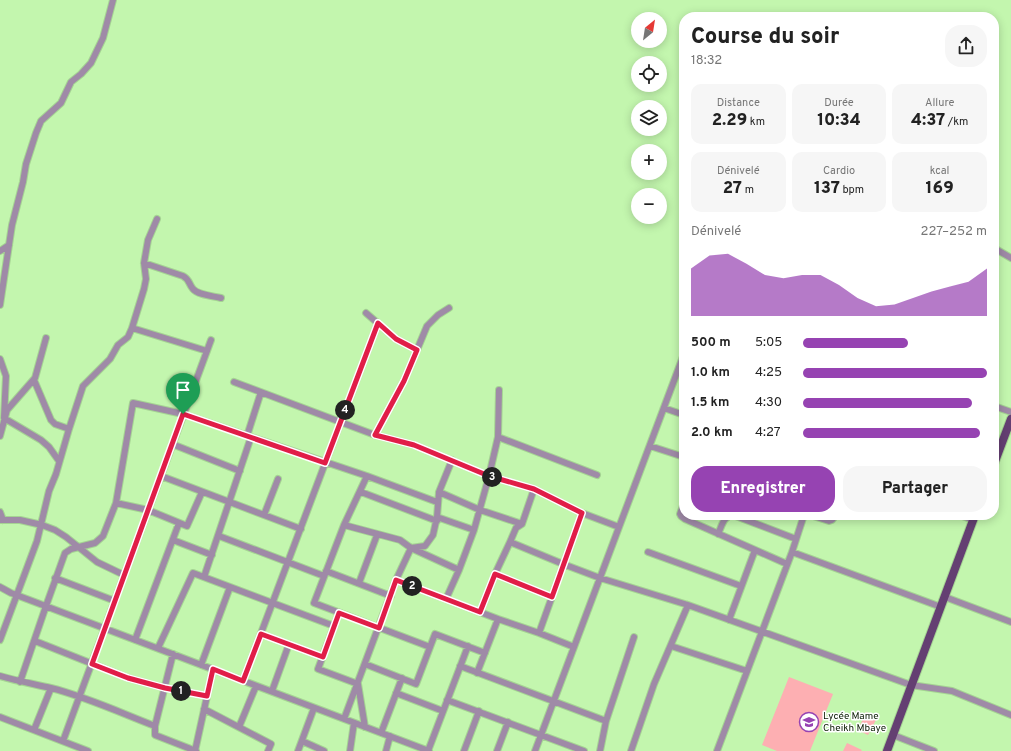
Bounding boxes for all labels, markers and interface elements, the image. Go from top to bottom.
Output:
north arrow [631,12,667,48]
map controls [631,12,667,224]
text: Course du soir [691,24,839,51]
button: share [945,25,987,67]
text: 18:32 [691,53,722,69]
button: locate [631,56,667,92]
text: Distance [717,96,760,110]
text: Durée [824,96,854,110]
text: Allure [925,96,954,110]
button: layers [631,100,667,136]
text: 2.29 [712,110,747,132]
text: 10:34 [817,110,861,132]
text: 4:37 [911,110,945,132]
text: km [747,115,765,129]
text: /km [945,115,968,129]
button: + [631,144,667,180]
text: Dénivelé [717,164,760,178]
text: Cardio [823,164,855,178]
text: kcal [930,164,949,178]
text: 27 [723,178,742,200]
text: 137 [814,178,840,200]
text: 169 [926,178,954,200]
text: m [742,183,754,197]
text: bpm [840,183,864,197]
button: − [631,188,667,224]
text: Dénivelé [691,224,741,240]
text: 227–252 m [920,224,987,240]
text: 500 m [691,335,731,351]
text: 5:05 [755,335,782,351]
text: 1.0 km [691,365,730,381]
text: 4:25 [755,365,782,381]
pin [166,373,200,414]
icon: arrive [172,379,194,401]
text: 1.5 km [691,395,729,411]
text: 4:30 [755,395,782,411]
pin: 4 [335,400,355,420]
text: 4 [341,403,349,417]
text: 2.0 km [691,425,733,441]
text: 4:27 [755,425,781,441]
button: Enregistrer [691,466,835,512]
button: Partager [843,466,987,512]
pin: 3 [482,467,502,487]
text: 3 [489,470,495,484]
pin: 2 [402,576,422,596]
text: 2 [409,579,415,593]
pin: 1 [171,681,191,701]
text: 1 [179,684,183,698]
place label: Lycée Mame Cheikh Mbaye [823,710,886,735]
school or university icon: Lycée Mame Cheikh Mbaye [798,711,820,733]

